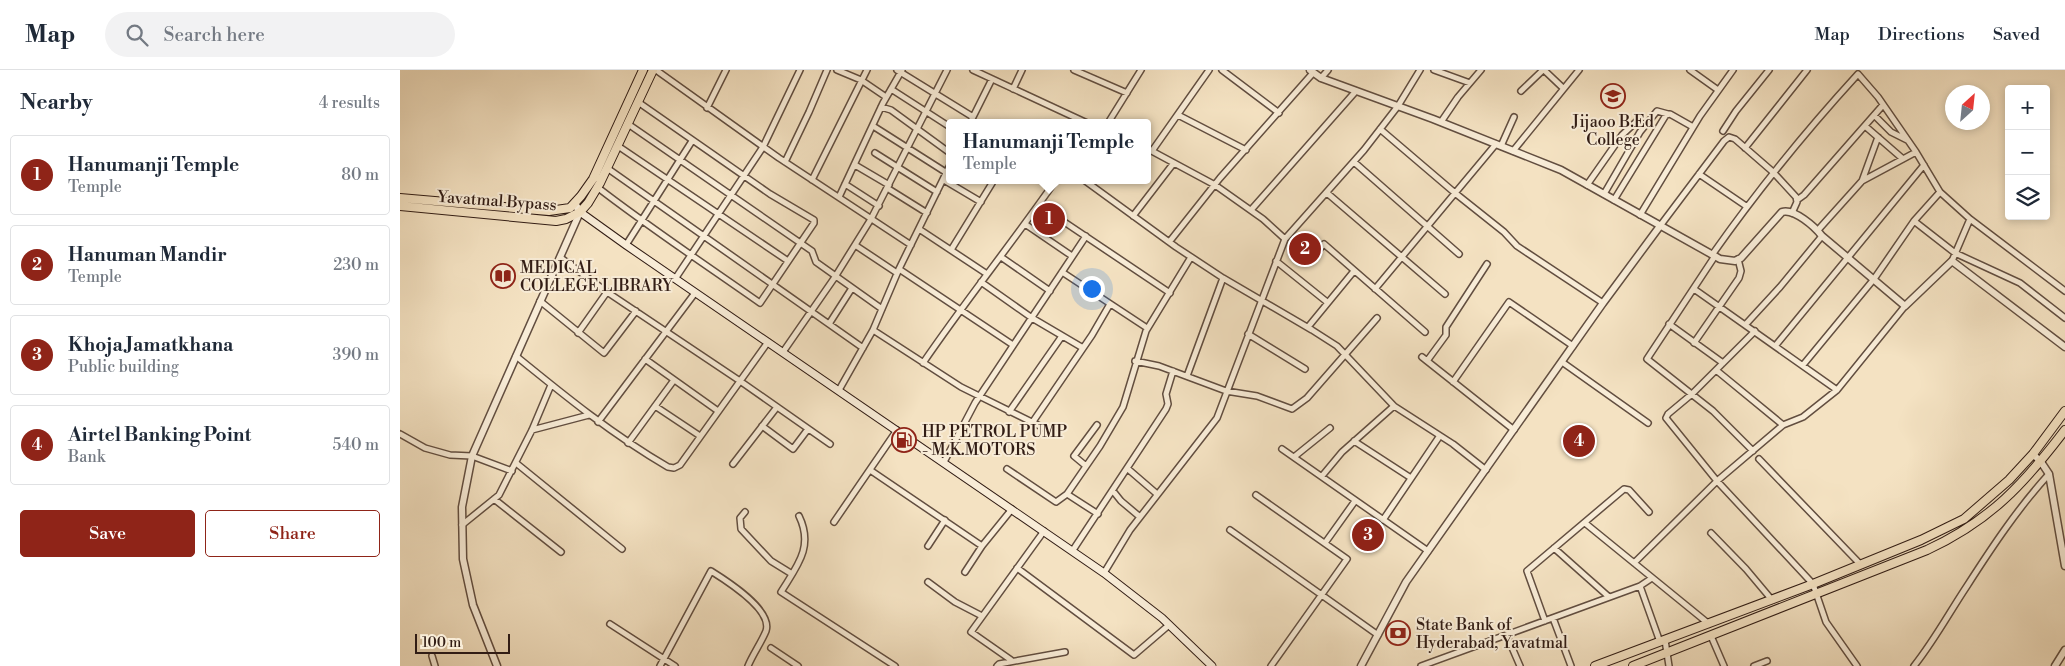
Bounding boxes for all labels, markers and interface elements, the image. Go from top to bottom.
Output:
search box [105,12,455,57]
text: Map [25,20,75,50]
icon: search [123,21,151,49]
text: Search here [163,23,265,47]
text: Map [1814,23,1850,46]
text: Directions [1878,23,1965,46]
text: Saved [1993,23,2040,46]
school or university icon: Jijaoo B.Ed College [1600,83,1626,109]
north arrow [1945,85,1990,130]
map controls [2005,85,2050,220]
button: + [2005,85,2050,130]
text: Nearby [20,90,93,116]
text: 4 results [319,93,380,113]
place label: Jijaoo B.Ed College [1571,112,1654,150]
popup [946,119,1151,184]
text: Hanumanji Temple [963,130,1134,154]
button: − [2005,130,2050,175]
text: Hanumanji Temple [68,153,239,177]
text: Temple [963,154,1017,174]
text: 1 [33,165,41,185]
text: 80 m [341,165,379,185]
button: layers [2005,175,2050,220]
text: Temple [68,177,122,197]
street label: Yavatmal Bypass [436,187,557,215]
pin: 1 [1033,200,1065,238]
pin: 2 [1289,230,1321,268]
text: Hanuman Mandir [68,243,227,267]
text: 2 [32,255,42,275]
text: 230 m [333,255,379,275]
place label: MEDICAL COLLEGE LIBRARY [520,258,674,296]
library icon: MEDICAL COLLEGE LIBRARY [490,263,516,289]
text: Temple [68,267,122,287]
your location [1079,276,1105,302]
text: Khoja Jamatkhana [68,333,233,357]
text: 3 [32,345,42,365]
text: 390 m [333,345,379,365]
text: Public building [68,357,179,377]
place label: HP PETROL PUMP - M.K.MOTORS [922,422,1067,460]
pin: 4 [1563,422,1595,460]
text: Airtel Banking Point [68,423,251,447]
fuel station icon: HP PETROL PUMP - M.K.MOTORS [891,427,917,453]
text: 4 [32,435,42,455]
text: 540 m [332,435,379,455]
text: Bank [68,447,105,467]
button: Save [20,510,195,557]
button: Share [205,510,380,557]
pin: 3 [1352,516,1384,554]
place label: State Bank of Hyderabad, Yavatmal [1416,615,1568,653]
bank icon: State Bank of Hyderabad, Yavatmal [1385,620,1411,646]
scale bar [415,631,510,654]
text: 100 m [422,634,461,652]

